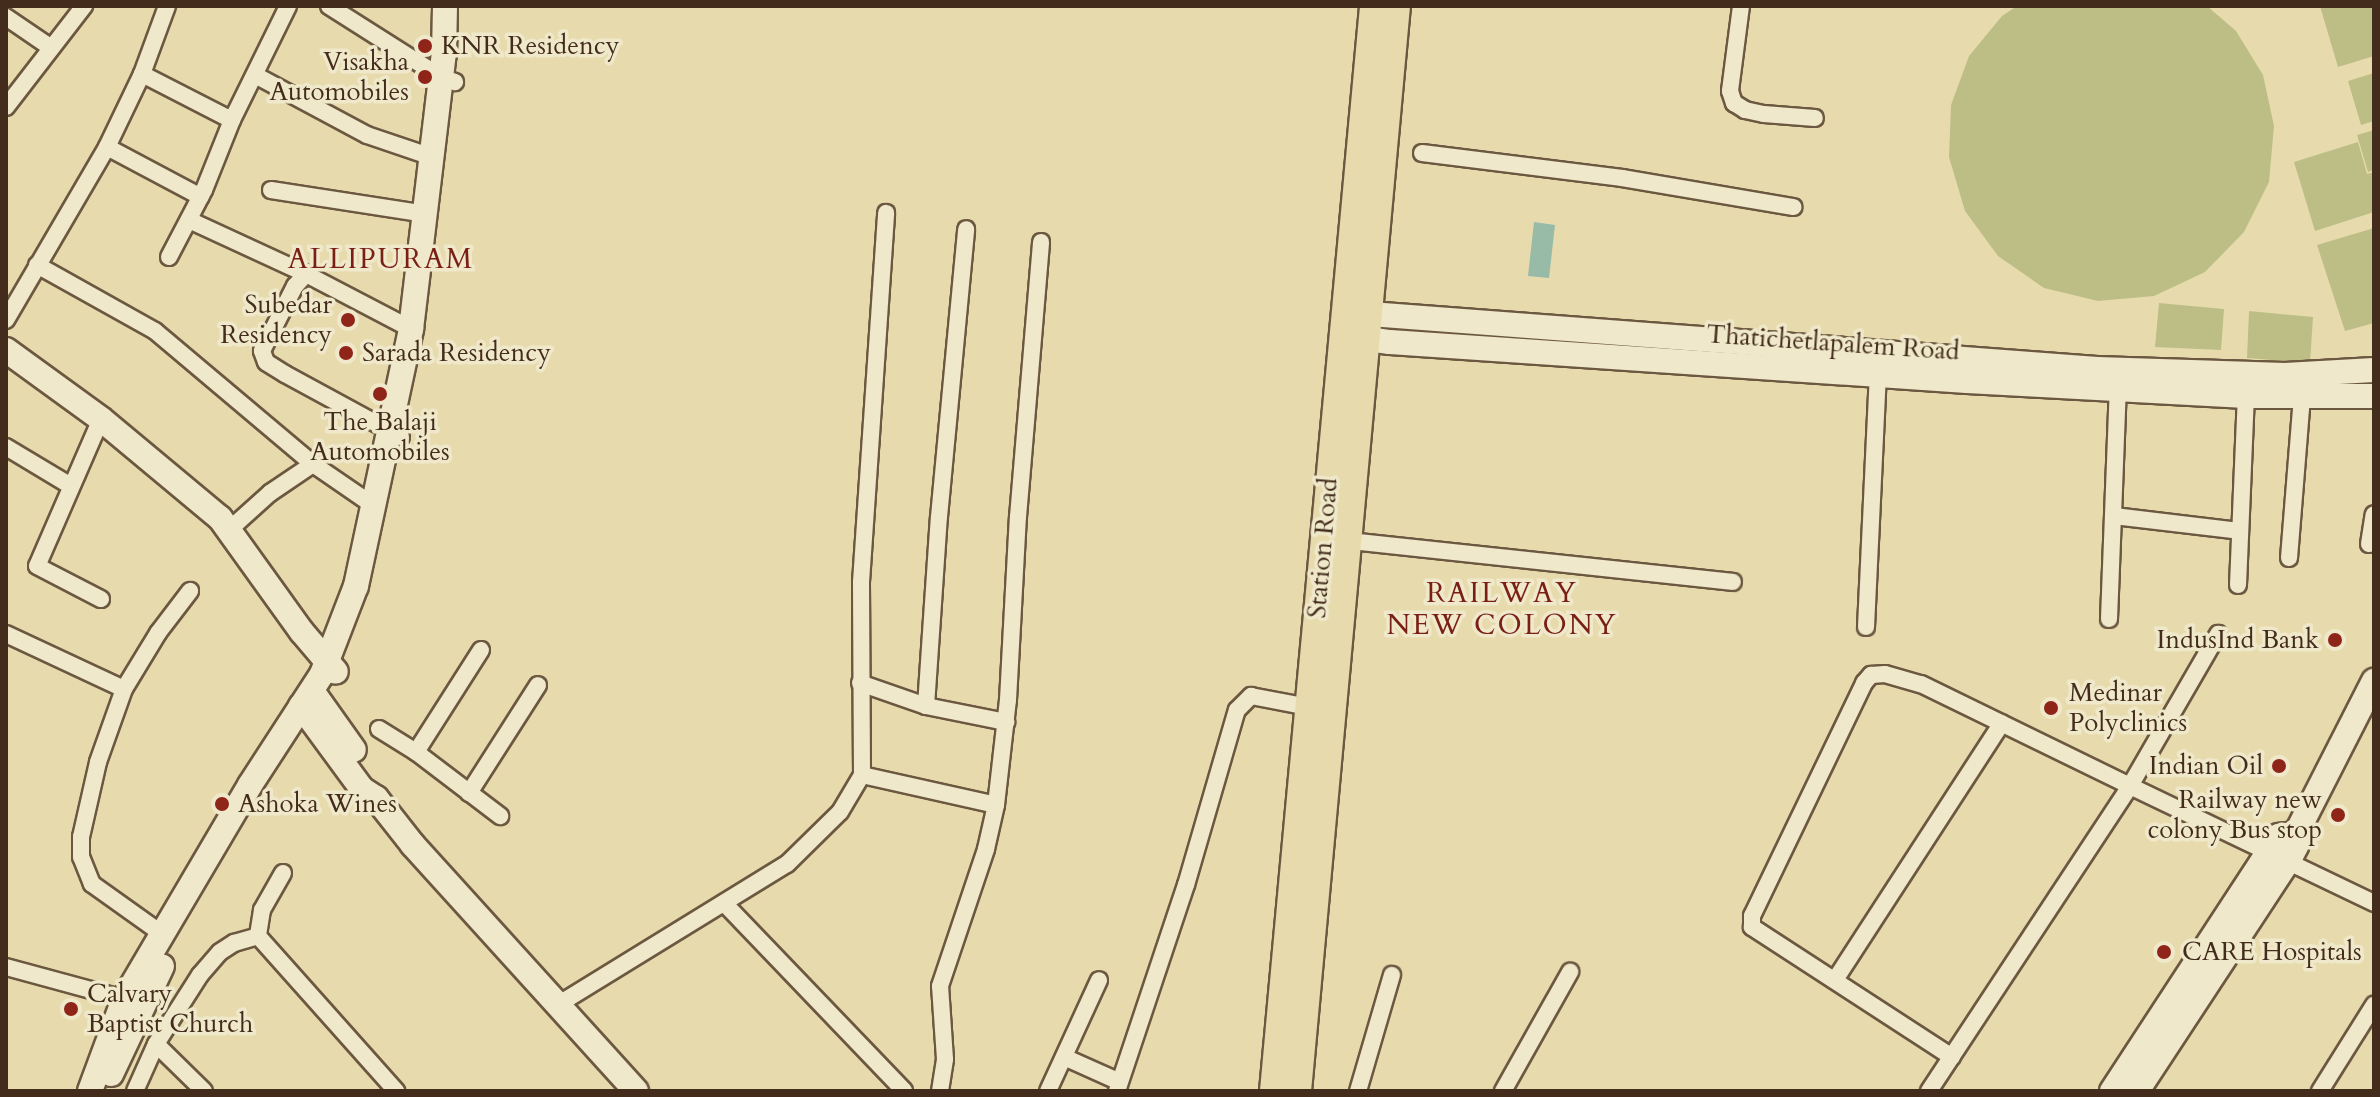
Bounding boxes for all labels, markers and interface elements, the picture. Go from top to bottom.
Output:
place label: KNR Residency [441,30,619,62]
marker: KNR Residency [416,37,434,55]
place label: Visakha Automobiles [270,46,409,108]
marker: Visakha Automobiles [416,68,434,86]
district label: ALLIPURAM [288,242,474,276]
place label: Subedar Residency [220,289,332,350]
marker: Subedar Residency [339,311,357,329]
street label: Thatichetlapalem Road [1705,319,1961,367]
place label: Sarada Residency [362,337,551,369]
marker: Sarada Residency [337,344,355,362]
marker: The Balaji Automobiles [371,385,389,403]
place label: The Balaji Automobiles [310,406,450,468]
street label: Station Road [1301,476,1345,620]
district label: RAILWAY NEW COLONY [1386,576,1618,642]
place label: IndusInd Bank [2156,624,2319,656]
marker: IndusInd Bank [2326,631,2344,649]
place label: Medinar Polyclinics [2069,677,2187,738]
marker: Medinar Polyclinics [2040,697,2062,719]
place label: Indian Oil [2149,750,2263,782]
marker: Indian Oil [2270,757,2288,775]
place label: Railway new colony Bus stop [2148,784,2322,846]
place label: Ashoka Wines [238,788,397,820]
marker: Ashoka Wines [213,795,231,813]
marker: Railway new colony Bus stop [2329,806,2347,824]
place label: CARE Hospitals [2182,936,2362,968]
marker: CARE Hospitals [2153,941,2175,963]
place label: Calvary Baptist Church [87,978,253,1040]
marker: Calvary Baptist Church [62,1000,80,1018]

